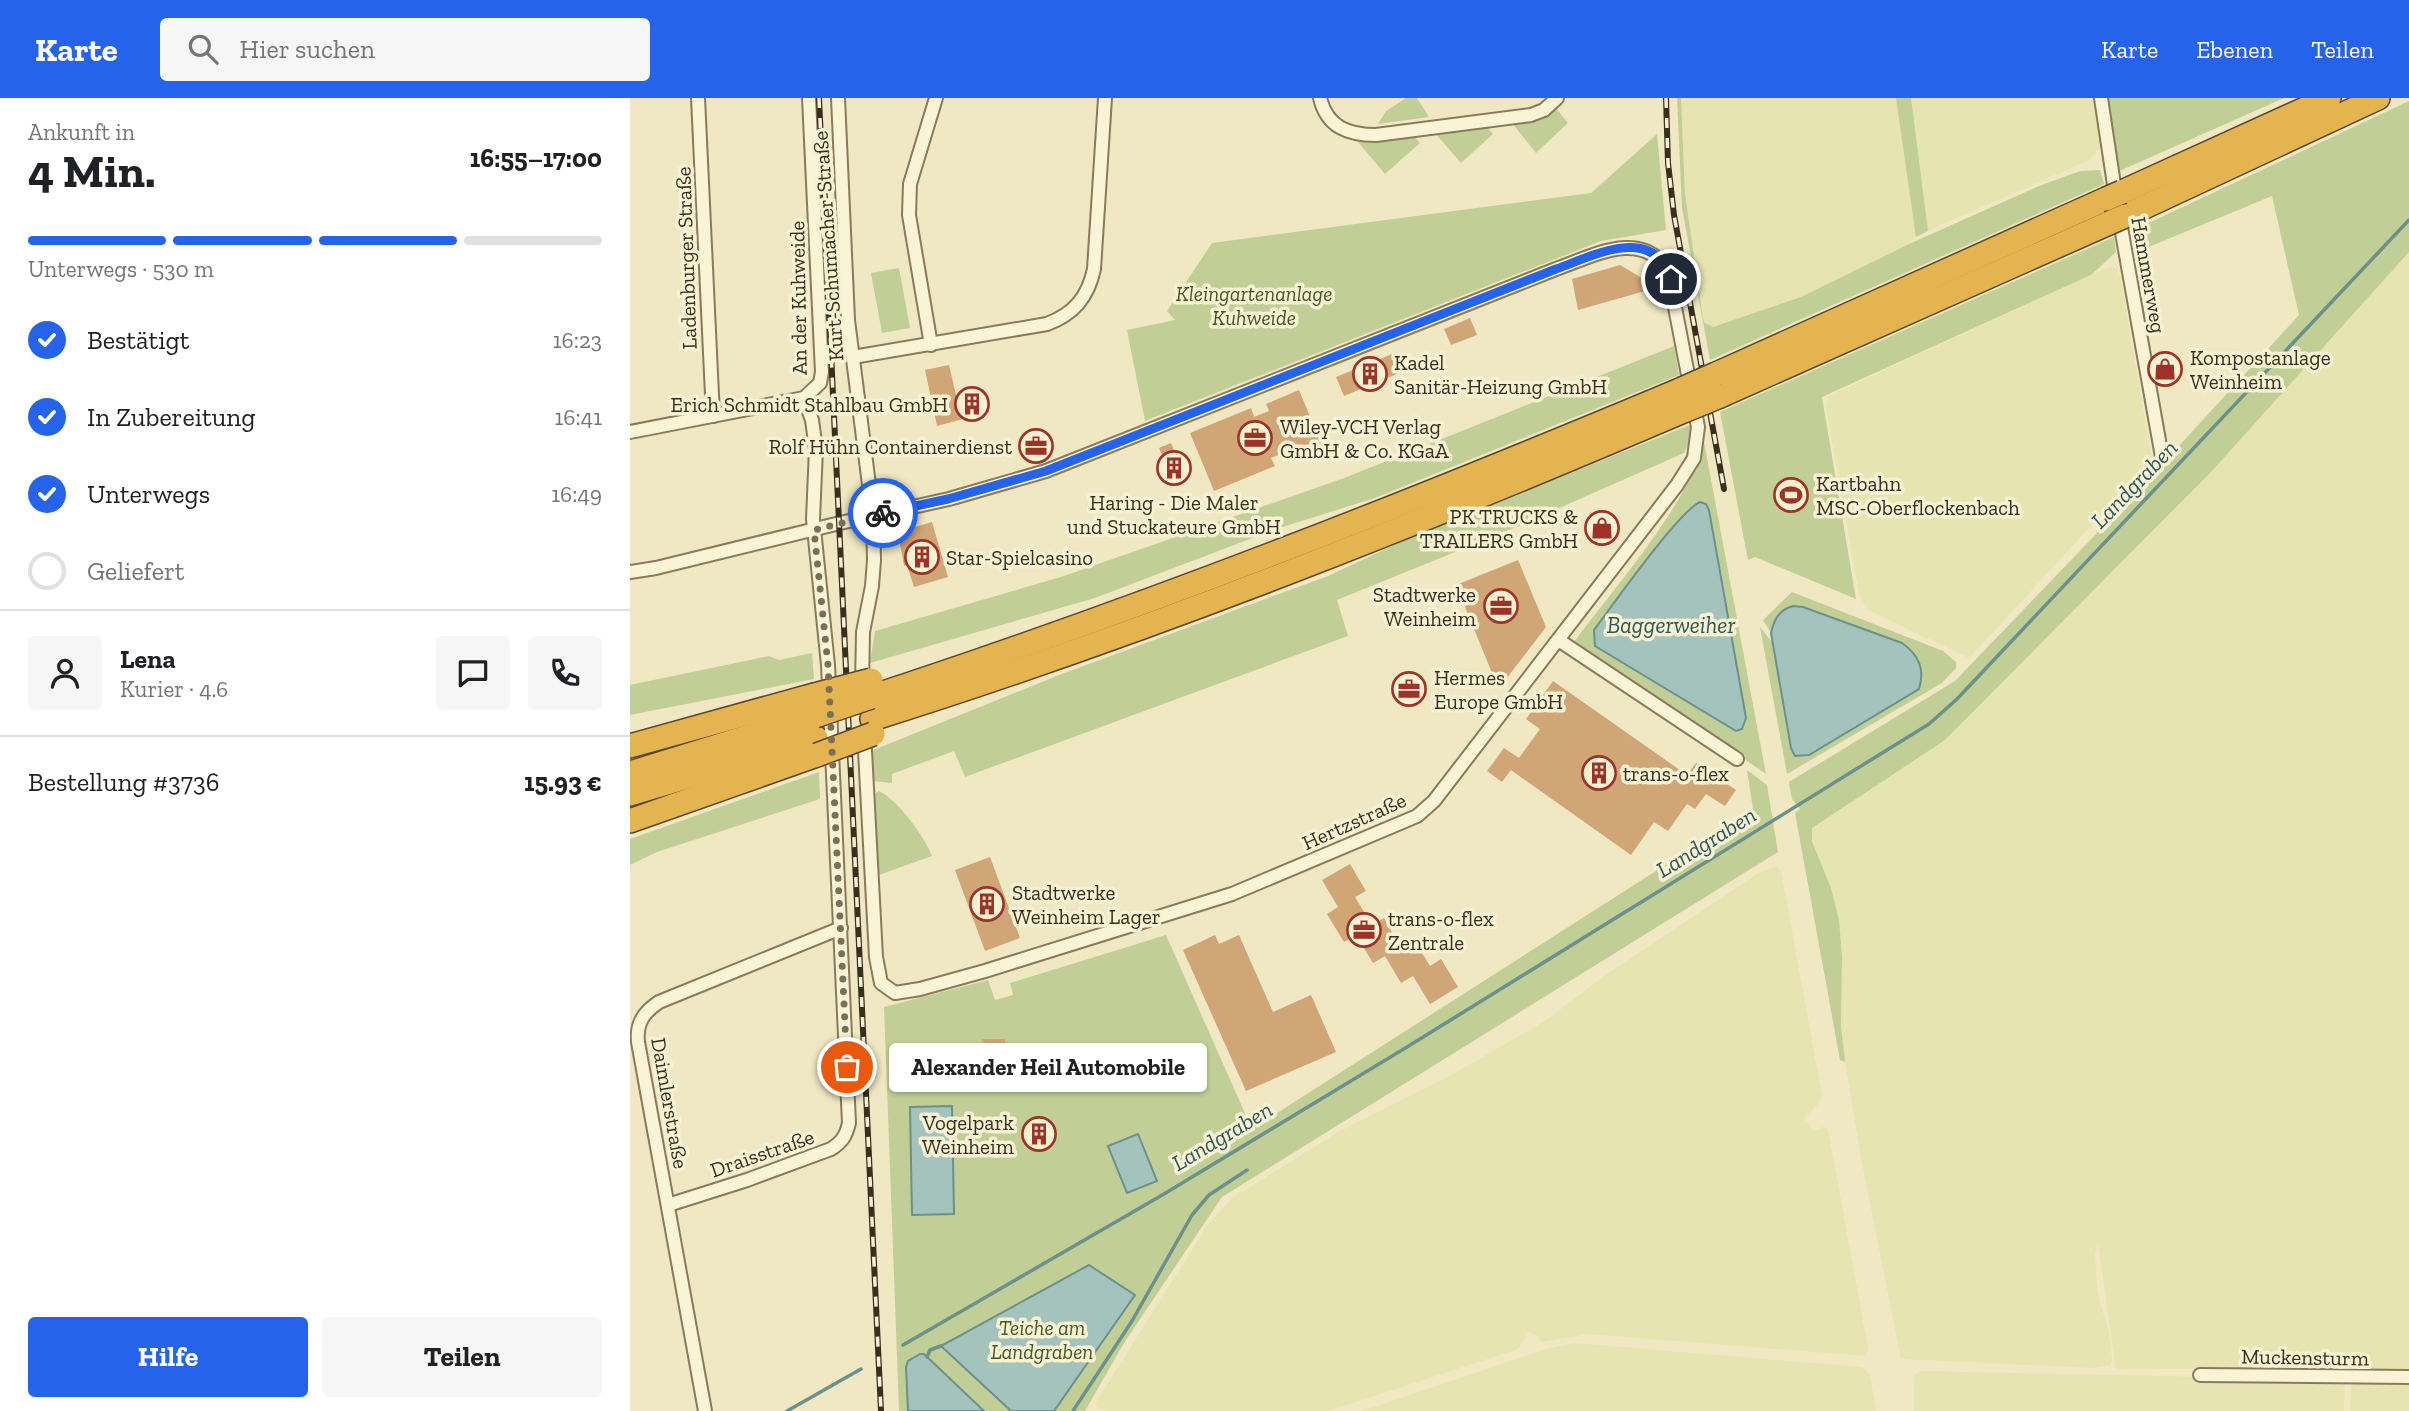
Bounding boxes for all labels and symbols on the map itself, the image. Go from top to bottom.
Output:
street label: Kurt-Schumacher-Straße [807,130,849,362]
street label: Ladenburger Straße [670,166,702,350]
street label: Hammerweg [2126,215,2172,336]
street label: An der Kuhweide [784,220,812,375]
pin [1641,249,1701,309]
park label: Kleingartenanlage Kuhweide [1176,281,1332,330]
place label: Kompostanlage Weinheim [2190,345,2331,394]
place label: Kadel Sanitär-Heizung GmbH [1394,350,1607,399]
shop icon: Kompostanlage Weinheim [2146,350,2184,388]
building icon: Kadel Sanitär-Heizung GmbH [1351,355,1389,393]
building icon: Erich Schmidt Stahlbau GmbH [953,385,991,423]
place label: Erich Schmidt Stahlbau GmbH [671,392,948,417]
place label: Wiley-VCH Verlag GmbH & Co. KGaA [1280,414,1449,463]
office icon: Wiley-VCH Verlag GmbH & Co. KGaA [1236,419,1274,457]
office icon: Rolf Hühn Containerdienst [1017,427,1055,465]
place label: Rolf Hühn Containerdienst [768,434,1012,459]
water label: Landgraben [2085,434,2183,534]
building icon: Haring - Die Maler und Stuckateure GmbH [1155,449,1193,487]
place label: Kartbahn MSC-Oberflockenbach [1816,471,2020,520]
sports icon: Kartbahn MSC-Oberflockenbach [1772,476,1810,514]
courier [848,478,918,548]
place label: Haring - Die Maler und Stuckateure GmbH [1067,490,1281,539]
place label: PK TRUCKS & TRAILERS GmbH [1420,504,1578,553]
shop icon: PK TRUCKS & TRAILERS GmbH [1583,509,1621,547]
building icon: Star-Spielcasino [903,538,941,576]
place label: Star-Spielcasino [946,545,1093,570]
place label: Stadtwerke Weinheim [1373,582,1476,631]
office icon: Stadtwerke Weinheim [1482,587,1520,625]
water label: Baggerweiher [1607,611,1735,639]
place label: Hermes Europe GmbH [1434,665,1563,714]
office icon: Hermes Europe GmbH [1390,670,1428,708]
building icon: trans-o-flex [1580,754,1618,792]
place label: trans-o-flex [1623,761,1729,786]
street label: Hertzstraße [1298,787,1410,855]
water label: Landgraben [1651,800,1761,884]
place label: Stadtwerke Weinheim Lager [1012,880,1161,929]
building icon: Stadtwerke Weinheim Lager [968,885,1006,923]
place label: trans-o-flex Zentrale [1388,906,1494,955]
office icon: trans-o-flex Zentrale [1345,911,1383,949]
street label: Daimlerstraße [646,1036,694,1171]
pin [817,1037,877,1097]
callout: Alexander Heil Automobile [889,1042,1208,1091]
water label: Landgraben [1167,1095,1277,1177]
place label: Vogelpark Weinheim [922,1110,1014,1159]
building icon: Vogelpark Weinheim [1020,1115,1058,1153]
street label: Draisstraße [707,1124,817,1182]
park label: Teiche am Landgraben [991,1315,1093,1364]
street label: Muckensturm [2241,1343,2369,1371]

